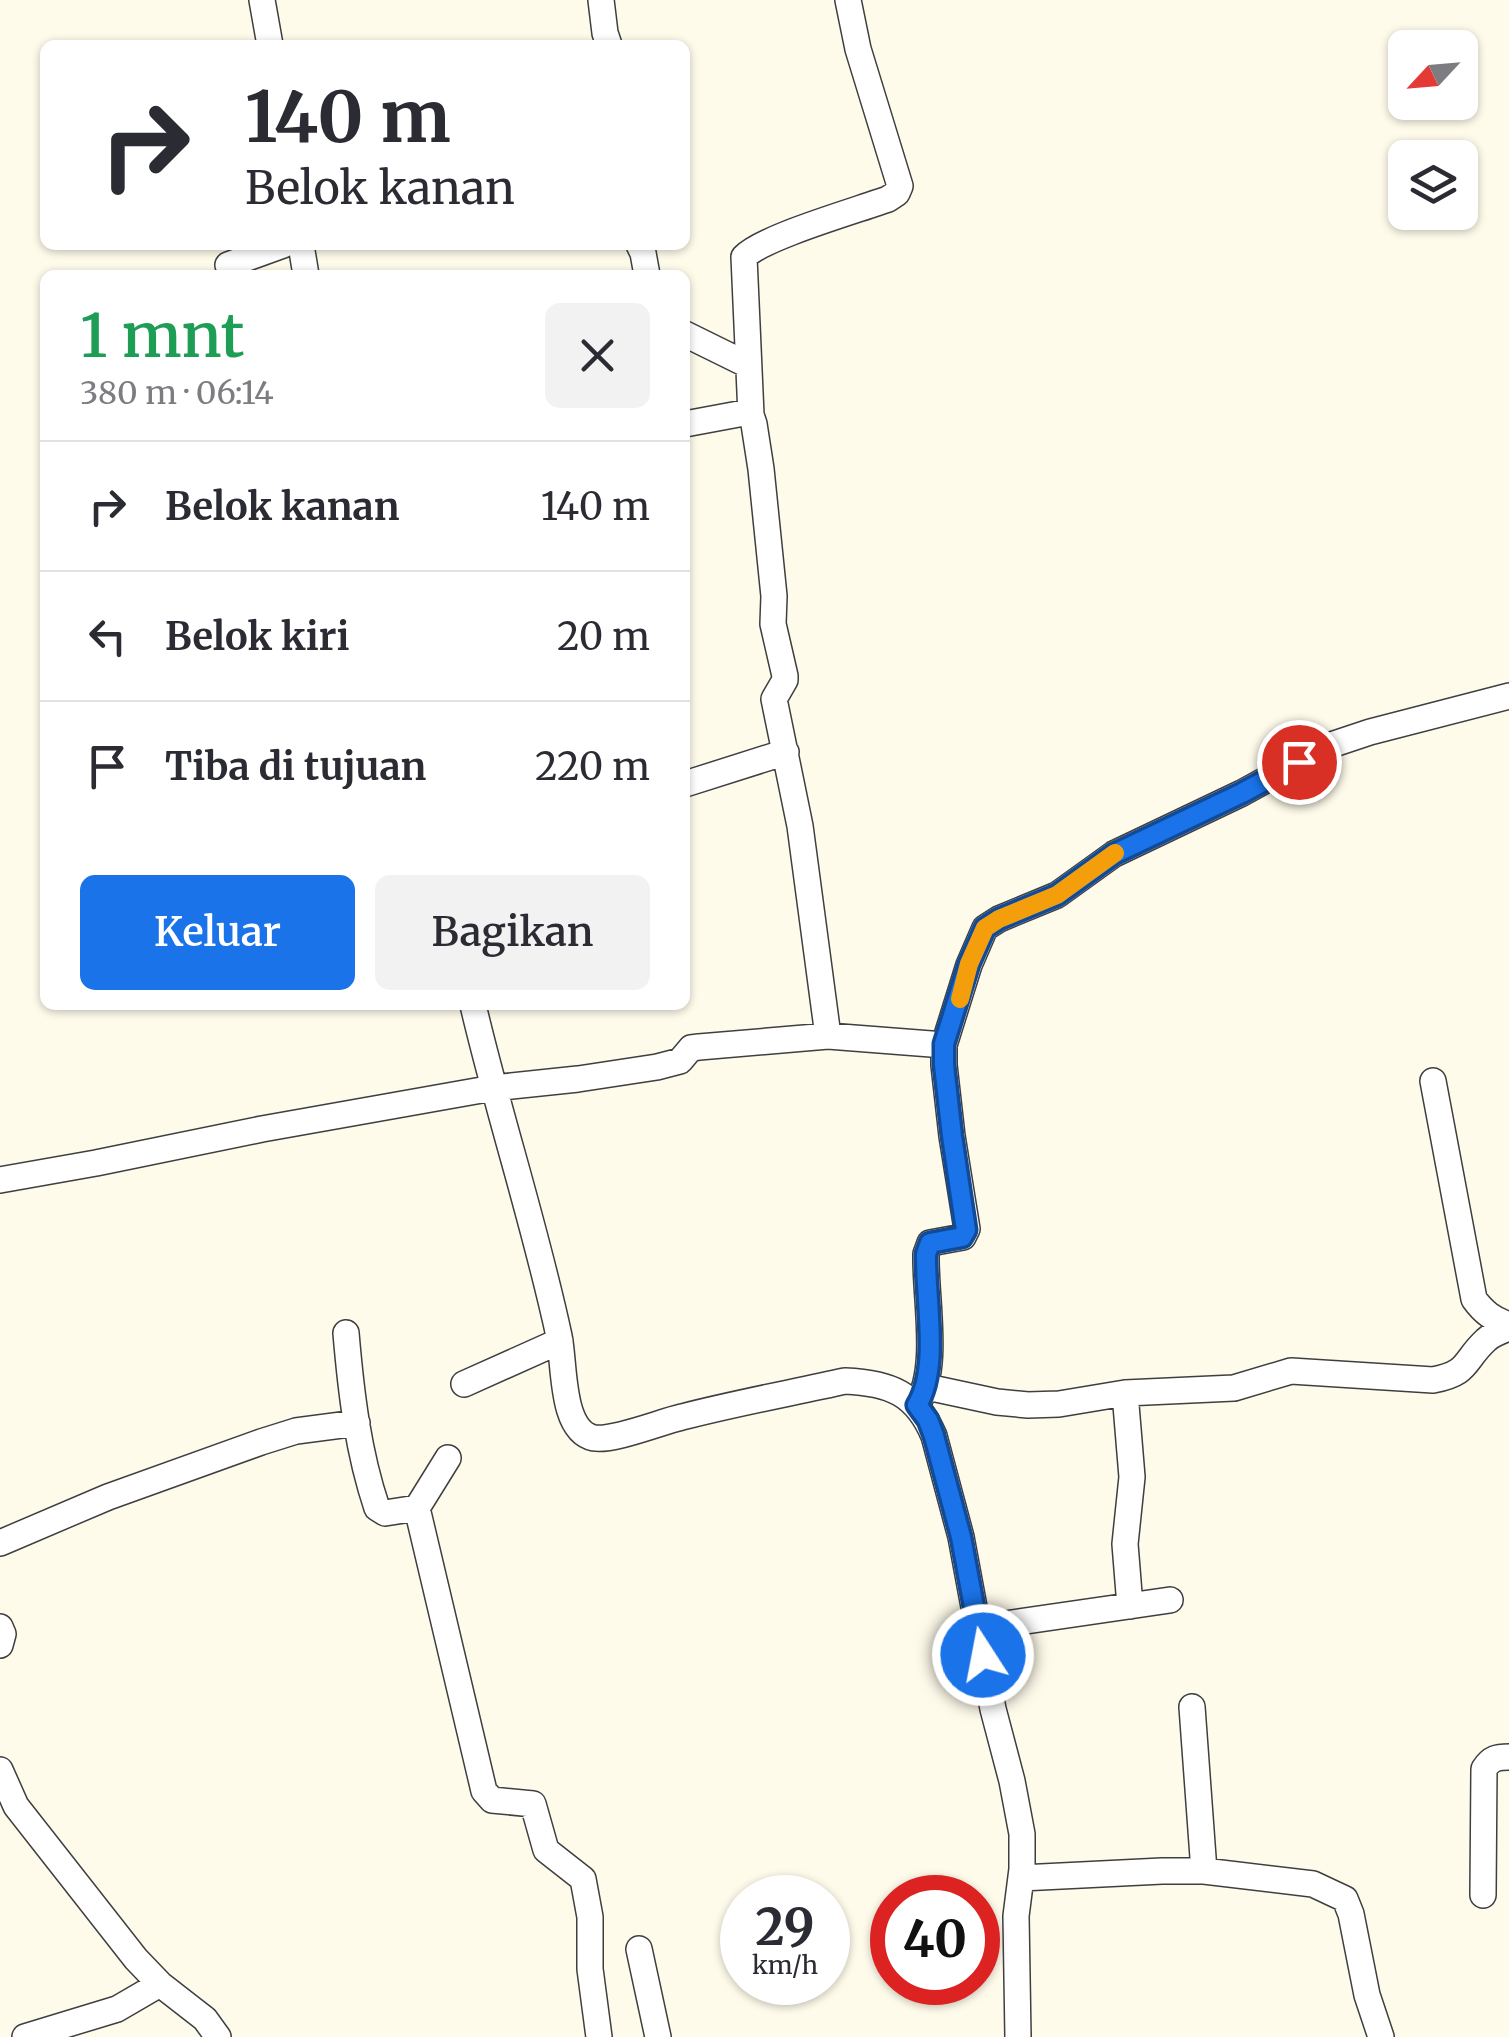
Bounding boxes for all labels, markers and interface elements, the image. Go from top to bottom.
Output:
north arrow [1388,30,1478,120]
map controls [1388,30,1478,230]
text: 140 m [245,73,451,161]
icon: right [80,80,210,210]
button: layers [1388,140,1478,230]
text: Belok kanan [245,160,515,216]
text: 1 mnt [80,298,245,373]
button: close [545,303,650,408]
text: 380 m · 06:14 [80,373,274,413]
icon: right [80,479,135,534]
text: Belok kanan [165,483,400,530]
text: 140 m [541,483,650,530]
icon: left [80,609,135,664]
text: Belok kiri [165,613,349,660]
text: 20 m [557,613,650,660]
pin [1257,720,1342,805]
icon: arrive [1272,735,1327,790]
icon: arrive [80,739,135,794]
text: Tiba di tujuan [165,743,426,790]
text: 220 m [535,743,650,790]
button: Keluar [80,875,355,990]
button: Bagikan [375,875,650,990]
position arrow [931,1603,1035,1707]
speed limit sign: 40 [870,1875,1000,2005]
text: 29 [755,1896,815,1959]
text: km/h [752,1949,818,1981]

